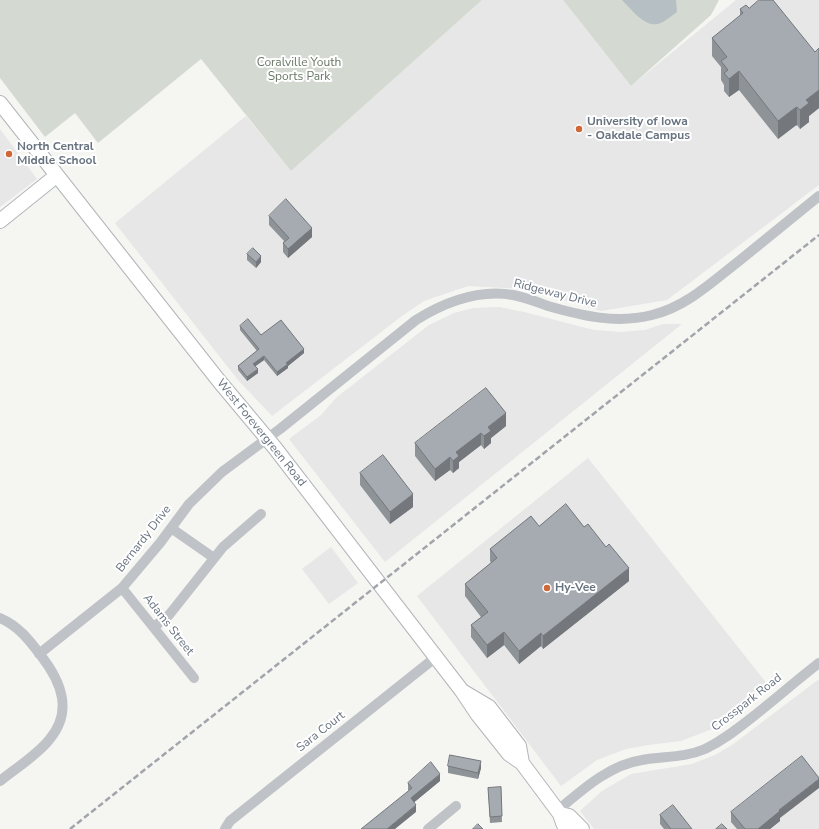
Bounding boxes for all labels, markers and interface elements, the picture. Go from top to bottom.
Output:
park label: Coralville Youth Sports Park [257,56,341,84]
place label: University of Iowa - Oakdale Campus [587,115,690,143]
marker: University of Iowa - Oakdale Campus [574,124,584,134]
place label: North Central Middle School [17,140,96,168]
marker: North Central Middle School [4,149,14,159]
street label: Ridgeway Drive [512,277,598,311]
street label: West Forevergreen Road [213,376,309,490]
street label: Bernardy Drive [113,503,175,575]
place label: Hy-Vee [555,581,596,595]
marker: Hy-Vee [542,583,552,593]
street label: Adams Street [140,591,196,659]
street label: Crosspark Road [709,671,785,735]
street label: Sara Court [294,709,348,755]

